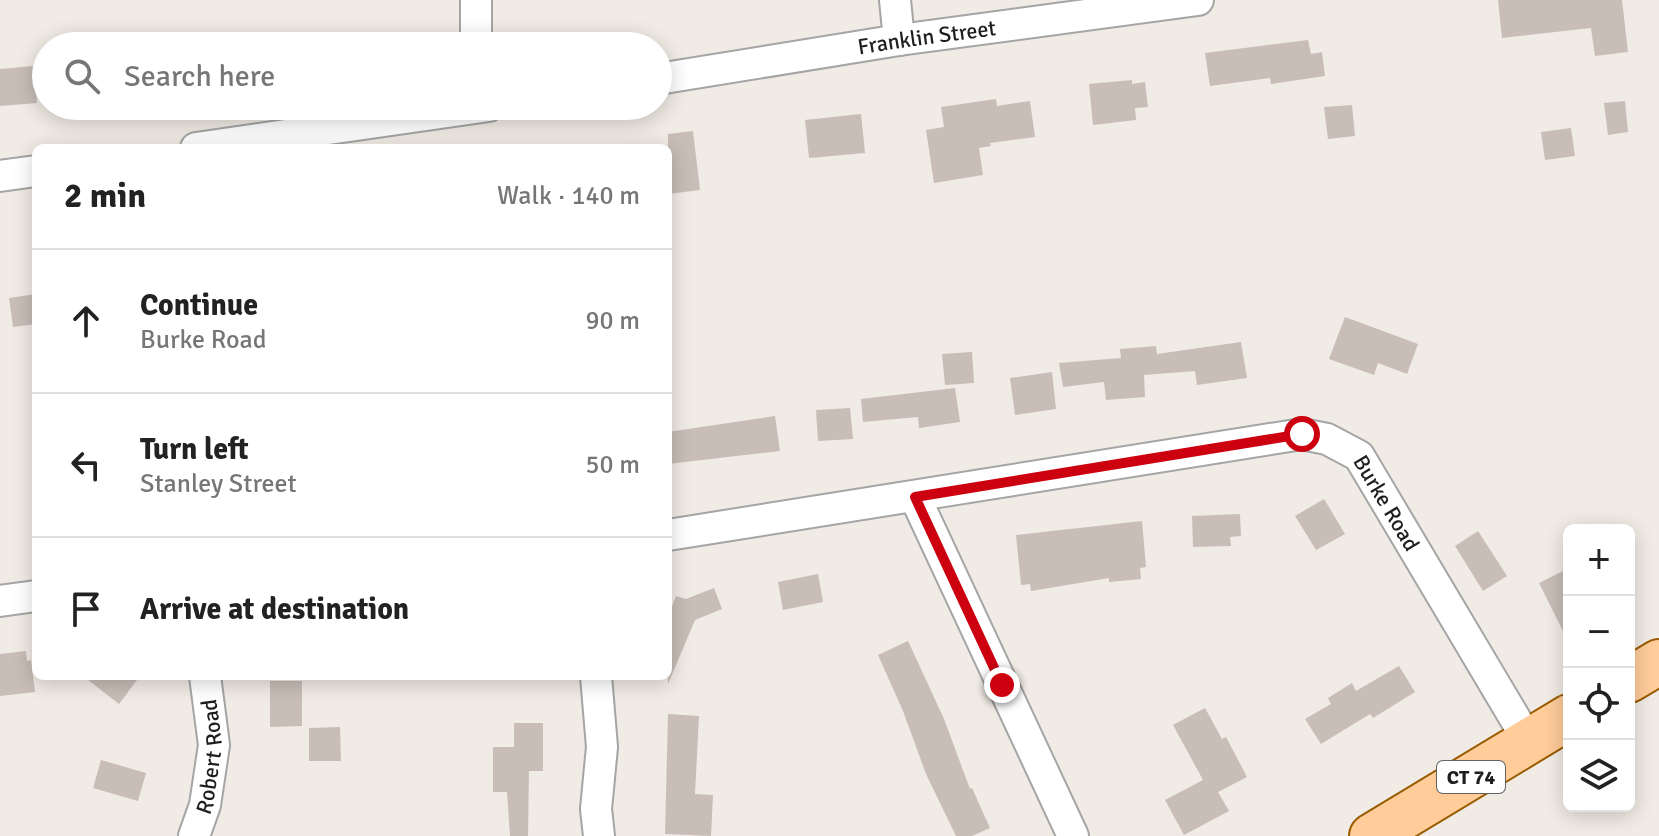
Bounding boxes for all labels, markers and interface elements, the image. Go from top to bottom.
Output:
street label: Franklin Street [856,14,998,60]
search box [32,32,672,120]
icon: search [60,54,104,98]
text: Search here [124,58,275,95]
text: 2 min [64,175,146,217]
text: Walk · 140 m [497,180,640,212]
text: Continue [140,287,258,324]
icon: ahead [64,299,108,343]
text: 90 m [585,305,640,337]
text: Burke Road [140,324,266,356]
route start [1284,416,1320,452]
text: Turn left [140,431,249,468]
icon: left [64,443,108,487]
text: 50 m [585,449,640,481]
street label: Burke Road [1347,450,1425,556]
text: Stanley Street [140,468,297,500]
map controls [1563,524,1635,812]
button: + [1563,524,1635,596]
icon: arrive [64,587,108,631]
text: Arrive at destination [140,591,409,628]
button: − [1563,596,1635,668]
route end [984,667,1020,703]
button: locate [1563,668,1635,740]
street label: Robert Road [190,698,228,818]
button: layers [1563,740,1635,812]
road number: CT 74 [1437,761,1505,793]

